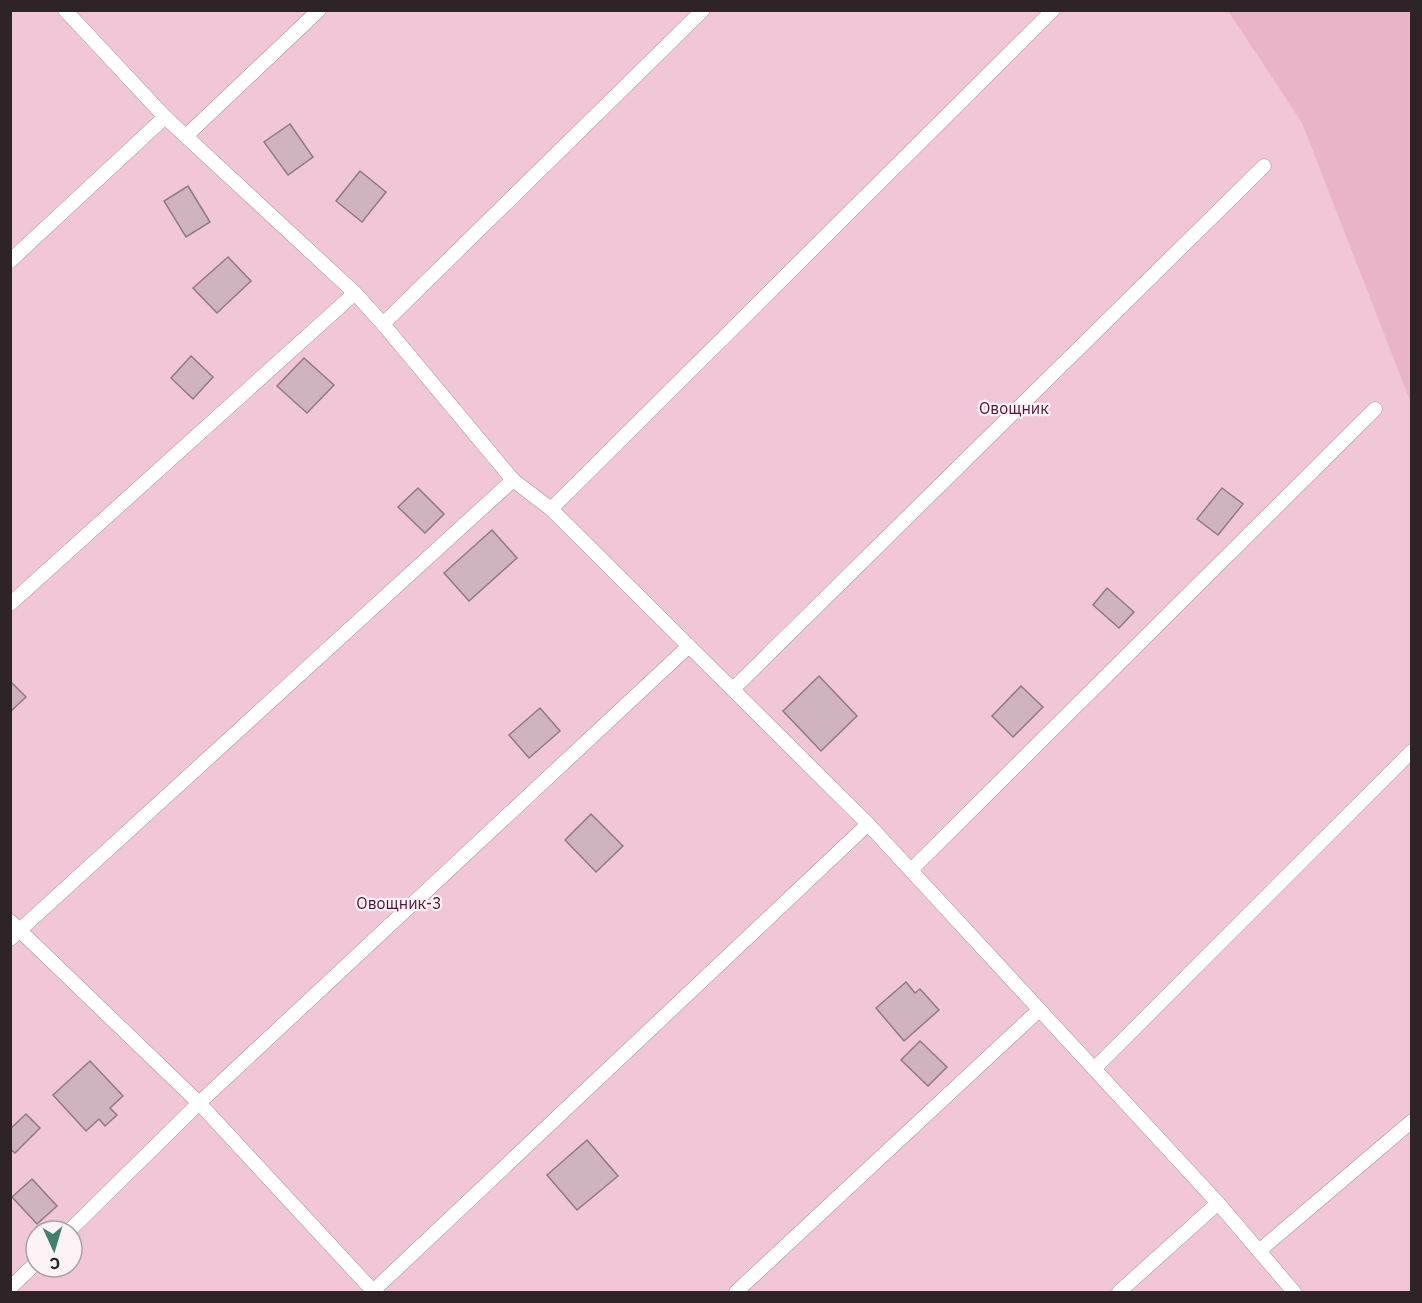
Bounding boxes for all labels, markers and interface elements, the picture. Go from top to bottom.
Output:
park label: Овощник [979,398,1049,418]
park label: Овощник-3 [356,893,442,913]
north arrow [24,1219,84,1279]
text: С [49,1254,61,1274]

